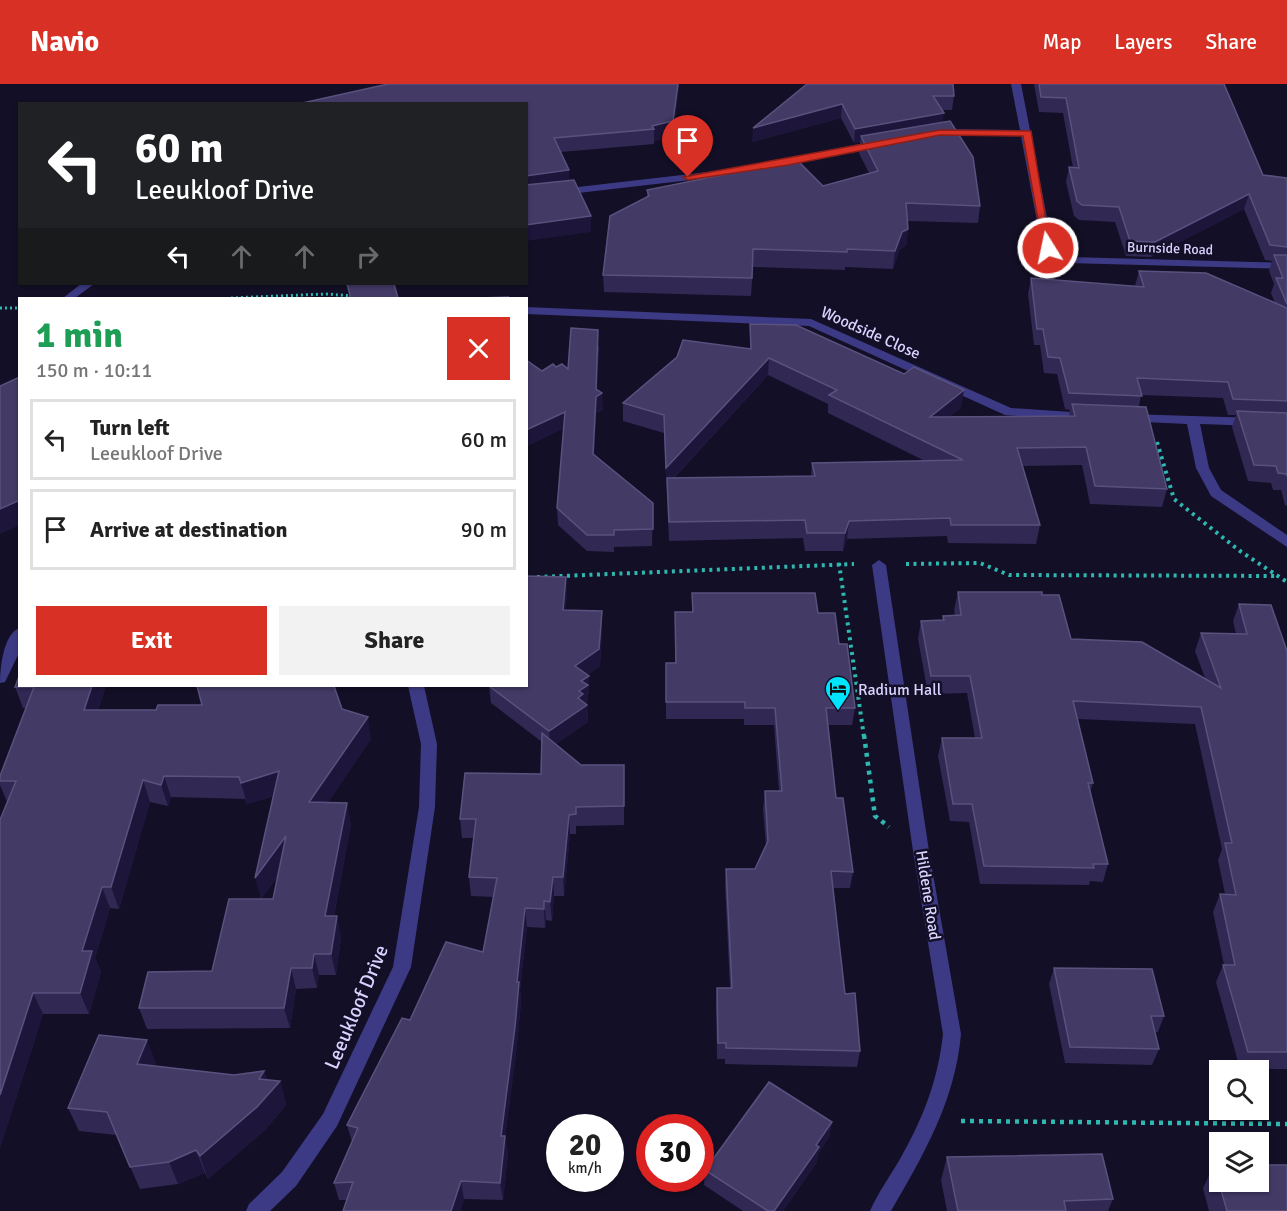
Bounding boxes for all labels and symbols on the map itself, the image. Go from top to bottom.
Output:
pin [662,115,713,177]
position arrow [1016,216,1080,280]
street label: Burnside Road [1127,238,1213,259]
street label: Woodside Close [818,302,924,364]
hotel icon: Radium Hall [823,674,853,712]
place label: Radium Hall [858,680,942,700]
street label: Hildene Road [911,849,945,942]
street label: Leeukloof Drive [319,941,394,1073]
speed limit sign: 30 [636,1114,714,1192]

